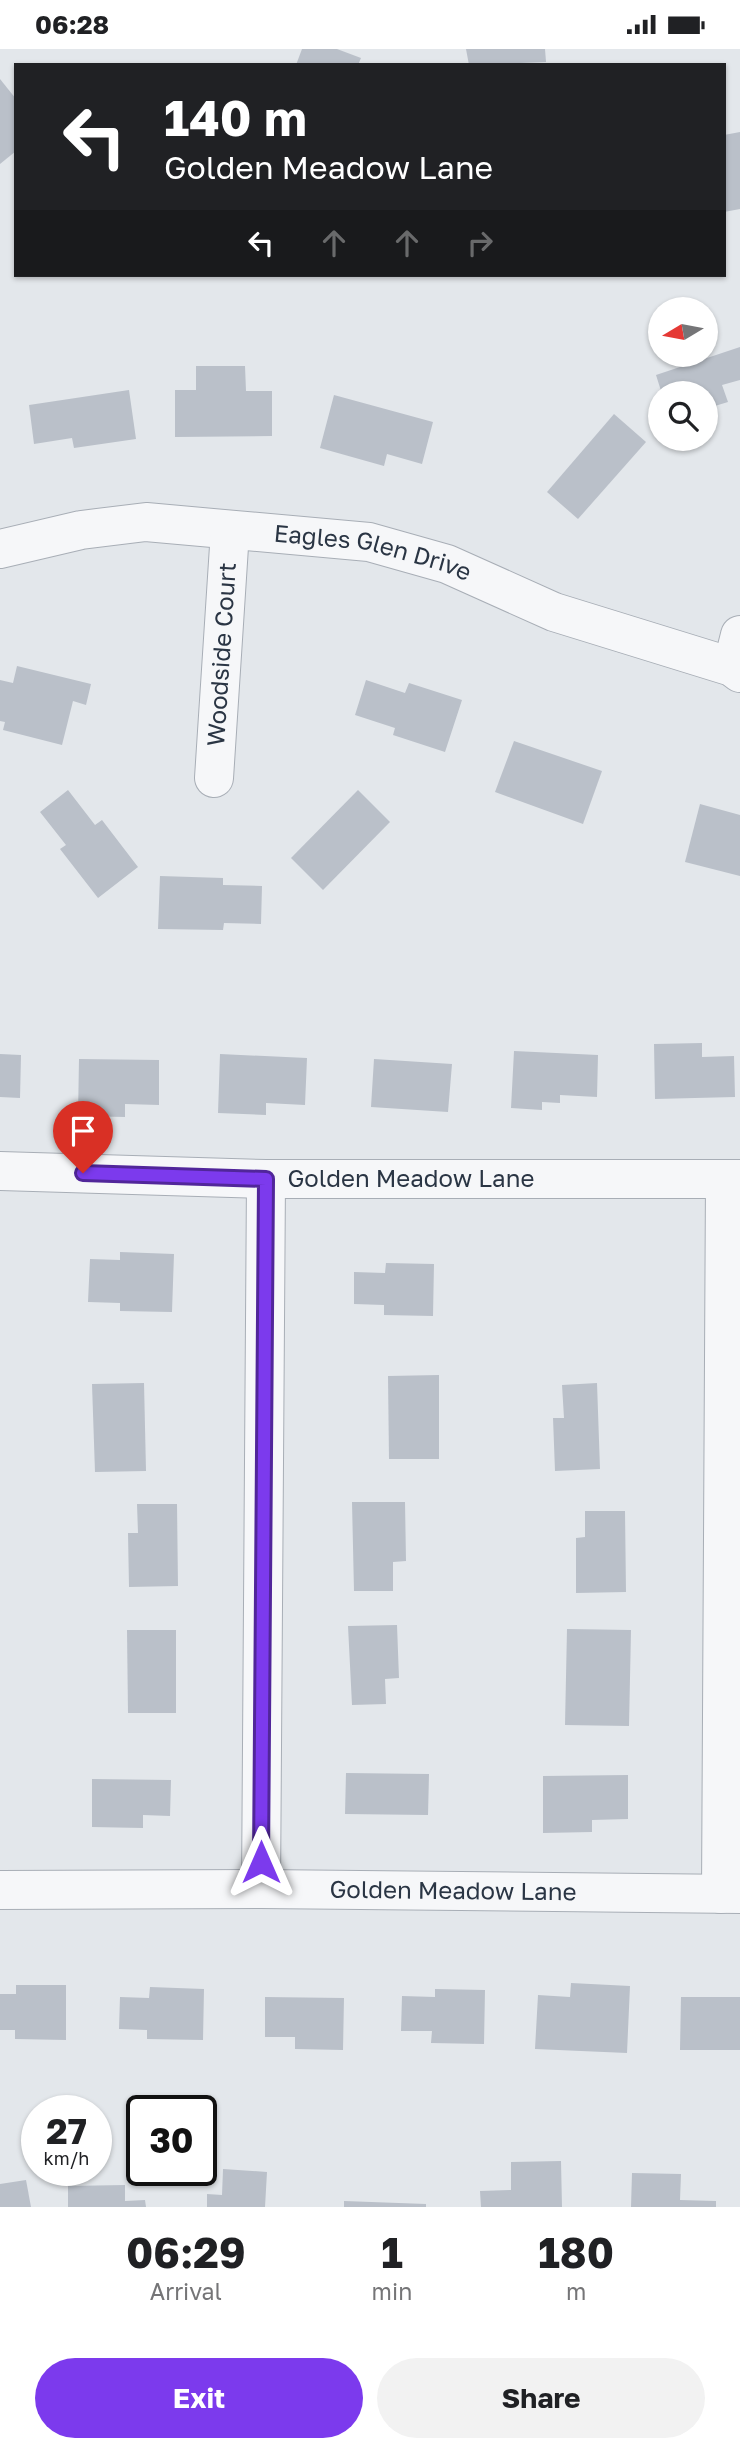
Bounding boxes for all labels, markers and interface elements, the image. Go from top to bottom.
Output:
text: 06:28 [35,9,109,40]
text: 140 m [164,88,307,147]
icon: left [49,91,140,182]
text: Golden Meadow Lane [164,148,493,186]
icon: left [242,224,280,262]
icon: ahead [315,224,353,262]
icon: ahead [388,224,426,262]
icon: right [461,224,499,262]
north arrow [648,297,718,367]
map controls [648,297,718,451]
button: search [648,381,718,451]
street label: Eagles Glen Drive [273,518,476,586]
street label: Woodside Court [200,561,241,747]
pin [53,1101,113,1173]
icon: arrive [64,1112,102,1150]
street label: Golden Meadow Lane [287,1163,534,1192]
position arrow [224,1825,298,1899]
street label: Golden Meadow Lane [329,1874,577,1905]
speed limit sign: 30 [126,2095,217,2186]
text: 27 [46,2110,87,2152]
text: km/h [44,2147,89,2169]
text: 06:29 [126,2227,246,2277]
text: 1 [381,2227,403,2277]
text: 180 [538,2227,614,2277]
text: Arrival [150,2277,222,2305]
text: min [372,2277,412,2305]
text: m [566,2277,586,2305]
button: Exit [35,2358,363,2438]
button: Share [377,2358,705,2438]

